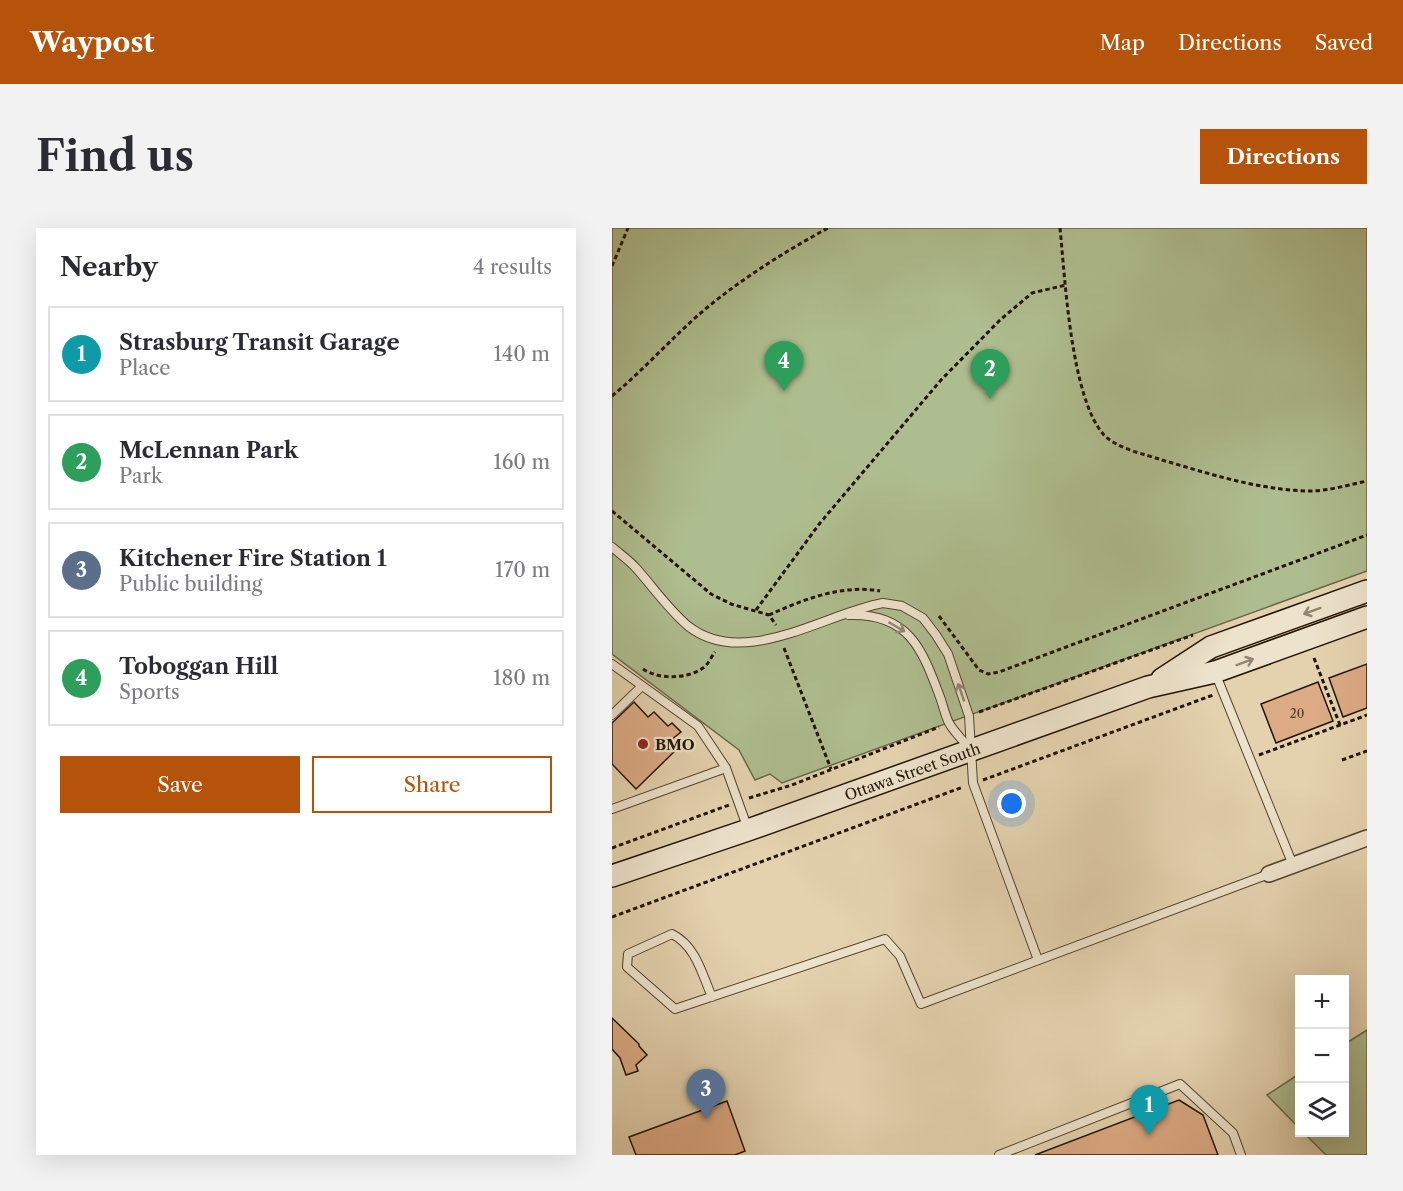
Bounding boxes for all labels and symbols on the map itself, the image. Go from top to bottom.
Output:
pin: 4 [764,342,804,391]
pin: 2 [970,350,1010,399]
one-way arrow [1303,606,1322,617]
one-way arrow [888,621,905,633]
one-way arrow [1235,655,1254,666]
one-way arrow [955,683,966,702]
house number: 20 [1290,706,1304,721]
place label: BMO [655,735,695,754]
marker: BMO [636,737,650,751]
street label: Ottawa Street South [842,738,983,804]
your location [997,789,1026,818]
pin: 3 [686,1070,725,1119]
pin: 1 [1130,1086,1168,1135]

